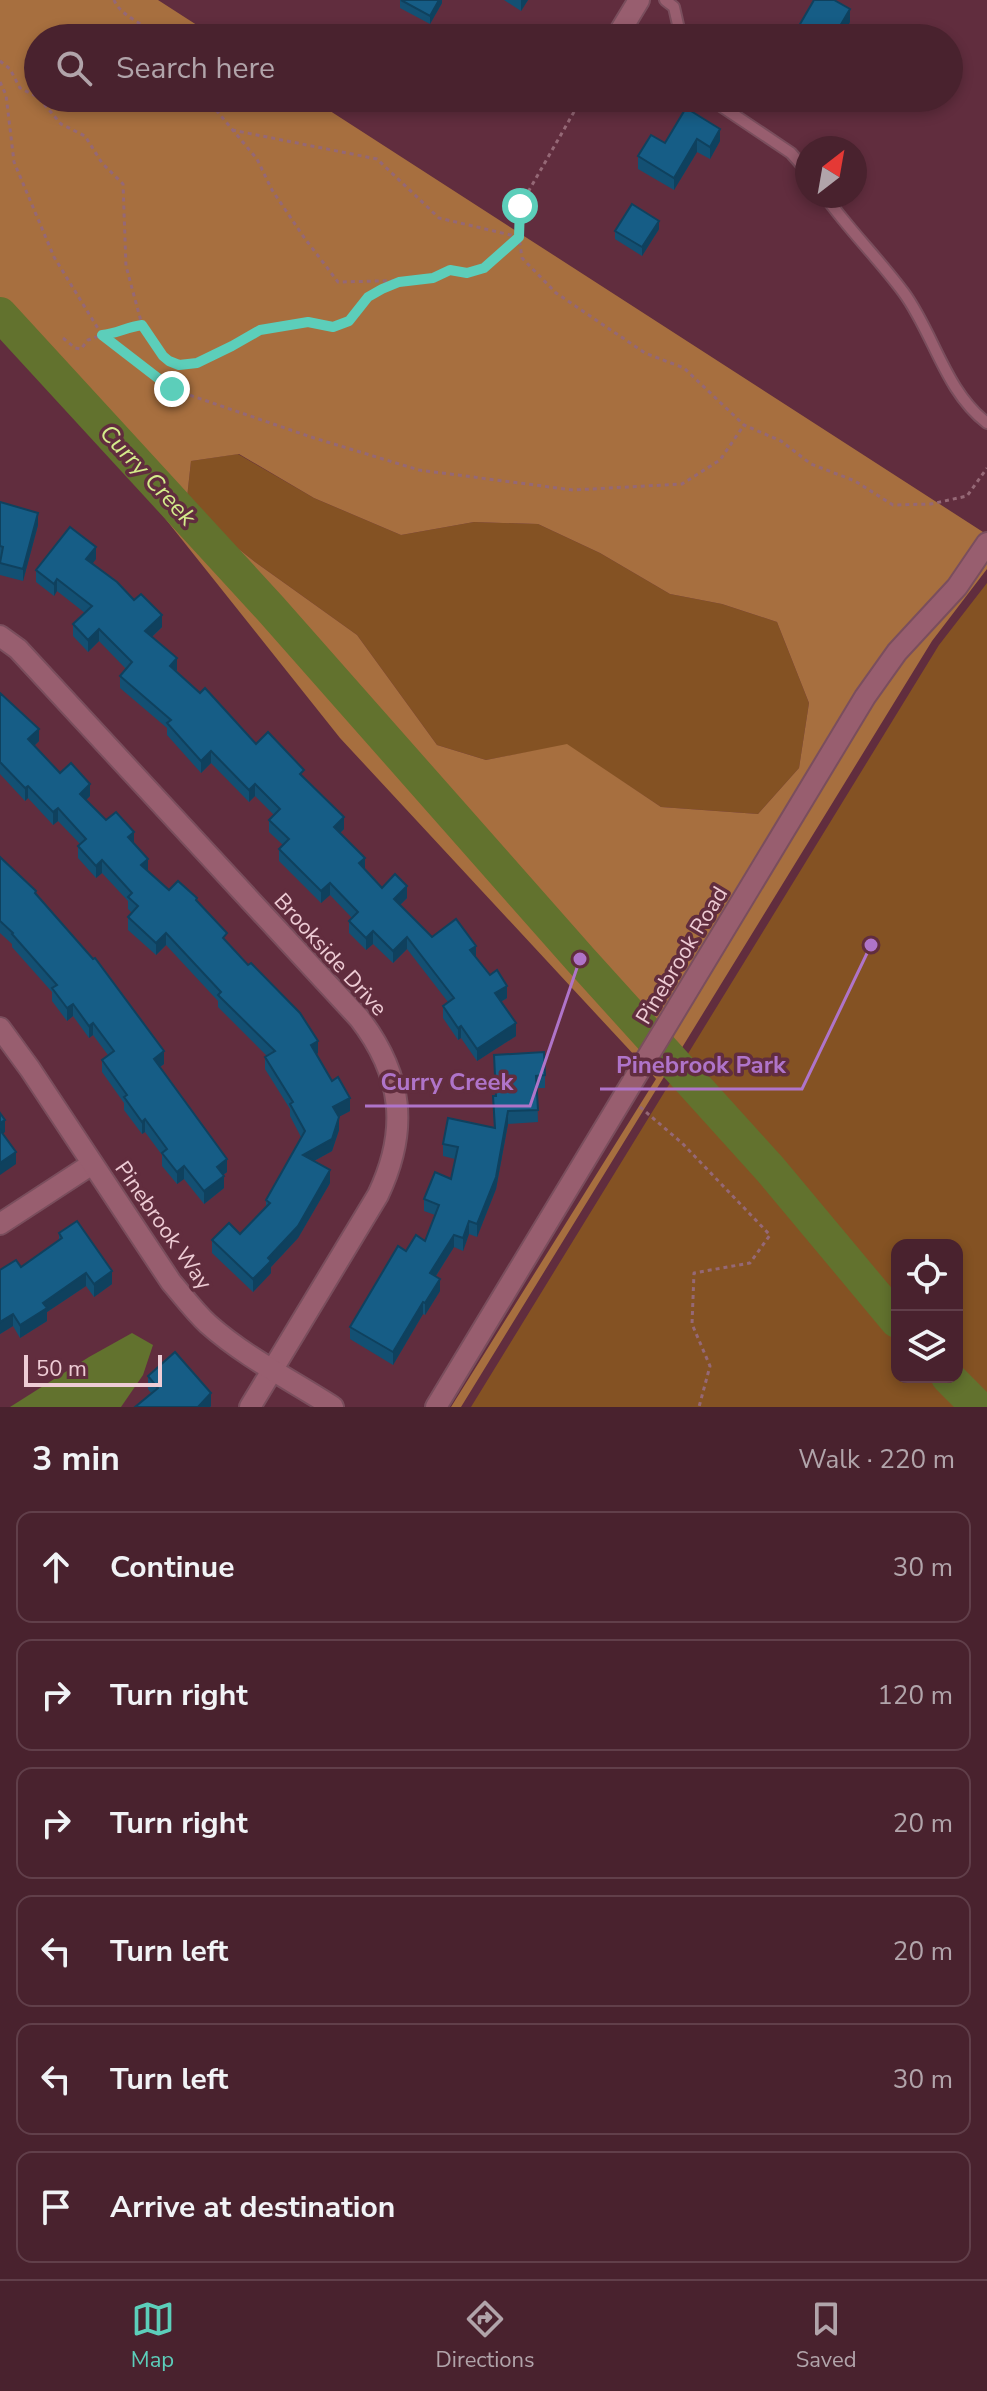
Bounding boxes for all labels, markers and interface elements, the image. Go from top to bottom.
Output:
search box [24,24,963,112]
icon: search [52,46,96,90]
text: Search here [116,48,275,89]
north arrow [795,136,867,208]
route start [502,188,538,224]
route end [154,371,190,407]
water label: Curry Creek [93,417,204,533]
street label: Pinebrook Road [629,881,735,1030]
street label: Brookside Drive [267,887,394,1023]
callout: Pinebrook Park [600,1041,802,1089]
text: Pinebrook Park [616,1049,787,1081]
callout: Curry Creek [365,1058,530,1106]
text: Curry Creek [381,1066,515,1098]
street label: Pinebrook Way [108,1155,219,1296]
map controls [891,1239,963,1383]
button: locate [891,1239,963,1311]
button: layers [891,1311,963,1383]
scale bar [24,1351,162,1387]
text: 50 m [36,1354,87,1384]
text: 3 min [32,1436,120,1482]
text: Walk · 220 m [798,1442,955,1477]
icon: ahead [34,1545,78,1589]
text: Continue [110,1547,235,1588]
text: 30 m [893,1550,953,1585]
icon: right [34,1673,78,1717]
text: Turn right [110,1675,248,1716]
text: 120 m [877,1678,953,1713]
icon: right [34,1801,78,1845]
text: Turn right [110,1803,248,1844]
text: 20 m [893,1806,953,1841]
icon: left [34,1929,78,1973]
text: Turn left [110,1931,228,1972]
text: 20 m [893,1934,953,1969]
icon: left [34,2057,78,2101]
text: Turn left [110,2059,228,2100]
text: 30 m [893,2062,953,2097]
icon: arrive [34,2185,78,2229]
text: Arrive at destination [110,2187,395,2228]
tab: Map [131,2297,175,2375]
tab: Directions [436,2297,535,2375]
tab: Saved [796,2297,856,2375]

